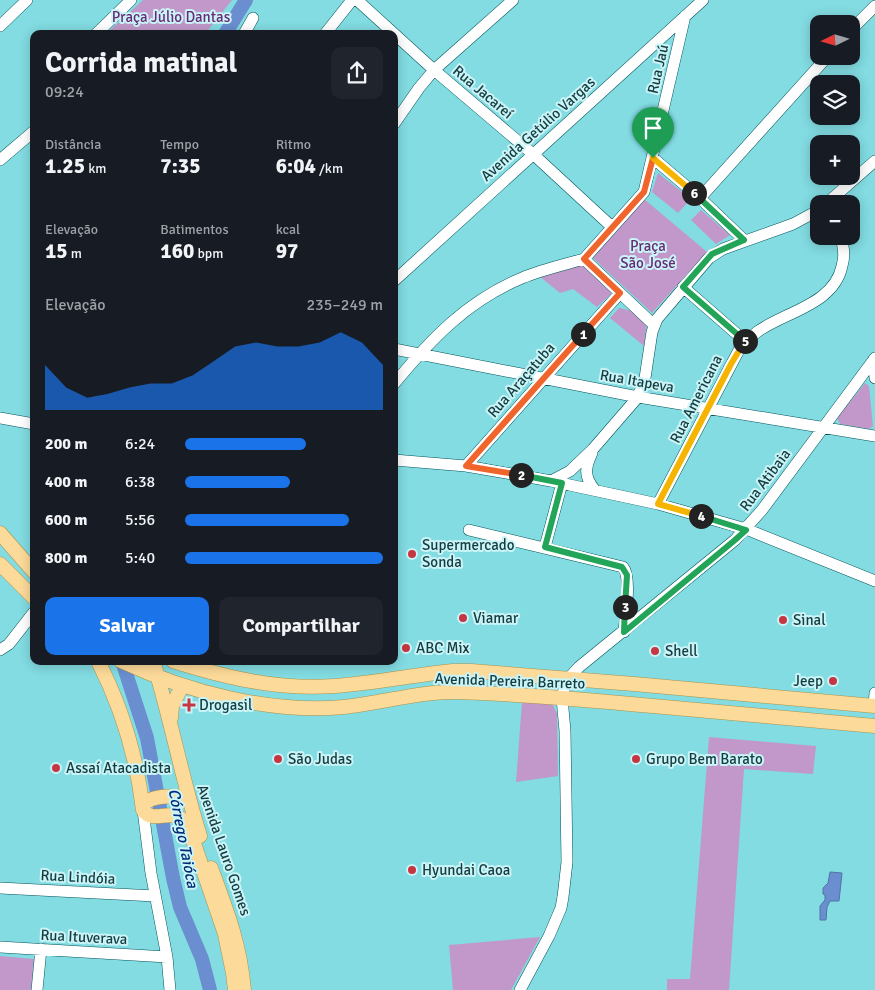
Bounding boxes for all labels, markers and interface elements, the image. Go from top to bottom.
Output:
park label: Praça Júlio Dantas [112,8,231,26]
north arrow [810,15,860,65]
map controls [810,15,860,245]
street label: Rua Jaú [644,43,672,95]
text: Corrida matinal [45,46,237,80]
button: share [331,47,383,99]
street label: Rua Jacareí [449,62,517,122]
street label: Avenida Getúlio Vargas [477,73,599,185]
button: layers [810,75,860,125]
text: 09:24 [45,82,84,102]
pin [632,107,674,158]
icon: arrive [639,114,667,142]
button: + [810,135,860,185]
text: Distância [45,136,101,153]
text: Tempo [160,136,199,153]
text: Ritmo [276,136,311,153]
text: 1.25 [45,153,85,179]
text: 7:35 [160,153,201,179]
text: 6:04 [276,153,316,179]
text: km [85,160,106,177]
text: /km [316,160,343,177]
pin: 6 [682,180,706,206]
text: 6 [691,185,698,202]
button: − [810,195,860,245]
text: Elevação [45,221,98,238]
text: Batimentos [160,221,229,238]
text: kcal [276,221,300,238]
park label: Praça São José [620,237,676,272]
text: 15 [45,238,68,264]
text: 160 [160,238,194,264]
text: 97 [276,238,298,264]
text: m [68,245,82,262]
text: bpm [194,245,223,262]
text: Elevação [45,295,106,315]
text: 235–249 m [306,295,383,315]
pin: 1 [570,322,596,346]
text: 1 [580,326,587,343]
pin: 5 [732,328,758,354]
text: 5 [742,333,749,350]
street label: Rua Araçatuba [484,339,558,421]
street label: Rua Americana [666,352,726,446]
street label: Rua Itapeva [599,366,675,396]
text: 200 m [45,434,87,454]
text: 6:24 [125,434,155,454]
street label: Rua Atibaia [736,445,794,515]
pin: 2 [508,462,534,488]
text: 2 [518,467,525,484]
text: 400 m [45,472,87,492]
text: 6:38 [125,472,155,492]
pin: 4 [688,504,714,528]
text: 4 [698,508,705,525]
text: 600 m [45,510,87,530]
text: 5:56 [125,510,155,530]
place label: Supermercado Sonda [422,536,515,571]
text: 800 m [45,548,87,568]
text: 5:40 [125,548,155,568]
marker: Supermercado Sonda [406,548,418,560]
pin: 3 [612,594,638,620]
button: Salvar [45,597,209,655]
button: Compartilhar [219,597,383,655]
text: 3 [622,599,629,616]
place label: Viamar [473,609,519,627]
place label: Sinal [793,611,826,629]
marker: Viamar [457,612,469,624]
marker: Sinal [777,614,789,626]
place label: ABC Mix [416,639,470,657]
marker: ABC Mix [400,642,412,654]
place label: Shell [665,642,698,660]
marker: Shell [649,645,661,657]
street label: Avenida Pereira Barreto [434,669,586,693]
place label: Jeep [793,672,823,690]
marker: Jeep [827,675,839,687]
place label: Drogasil [199,696,252,714]
marker: Drogasil [183,699,195,711]
place label: São Judas [288,750,352,768]
place label: Grupo Bem Barato [646,750,763,768]
marker: São Judas [272,753,284,765]
marker: Grupo Bem Barato [630,753,642,765]
place label: Assaí Atacadista [66,759,171,777]
marker: Assaí Atacadista [50,762,62,774]
street label: Avenida Lauro Gomes [193,782,255,918]
water label: Córrego Taióca [164,787,203,890]
place label: Hyundai Caoa [422,861,510,879]
marker: Hyundai Caoa [406,864,418,876]
street label: Rua Lindóia [40,866,116,888]
street label: Rua Ituverava [40,926,128,948]

